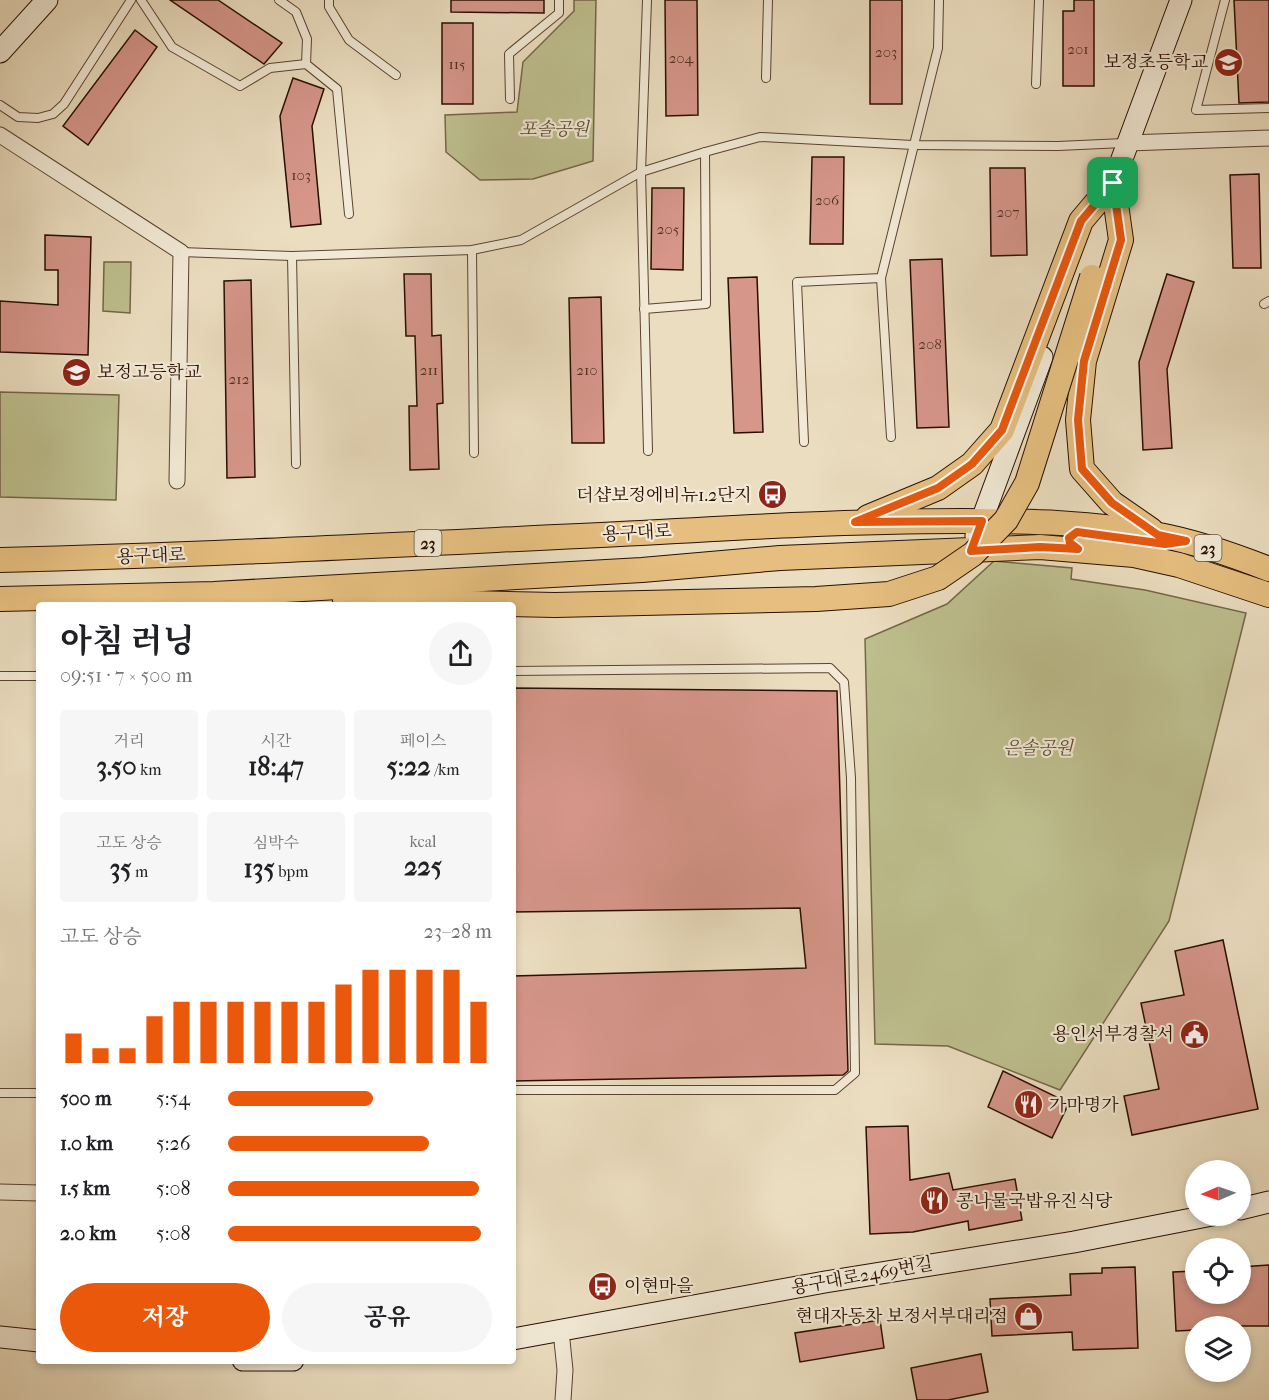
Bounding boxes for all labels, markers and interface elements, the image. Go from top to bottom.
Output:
house number: 201 [1067,40,1089,58]
house number: 203 [875,43,897,61]
school or university icon: 보정초등학교 [1213,46,1245,78]
house number: 204 [669,49,694,67]
place label: 보정초등학교 [1104,52,1209,73]
house number: 115 [448,55,466,73]
park label: 포솔공원 [519,119,590,140]
pin [1087,157,1138,208]
house number: 103 [291,166,311,184]
icon: arrive [1096,166,1129,199]
house number: 206 [815,191,840,209]
house number: 207 [996,203,1020,221]
house number: 205 [657,220,679,238]
house number: 208 [918,335,942,353]
school or university icon: 보정고등학교 [60,356,92,388]
house number: 211 [420,361,438,379]
house number: 210 [576,361,598,379]
place label: 보정고등학교 [97,362,202,383]
house number: 212 [229,370,250,388]
bus stop icon: 더샵보정에비뉴1.2단지 [757,479,789,511]
place label: 더샵보정에비뉴1.2단지 [576,485,752,506]
street label: 용구대로 [602,521,672,545]
road number: 23 [414,530,442,556]
road number: 23 [1194,535,1222,561]
street label: 용구대로 [116,544,186,568]
text: 아침 러닝 [60,622,195,661]
button: share [429,622,492,685]
text: 09:51 · 7 × 500 m [60,664,192,687]
text: 거리 [114,731,144,750]
text: 시간 [261,731,291,750]
text: 페이스 [400,731,446,750]
park label: 은솔공원 [1003,738,1074,759]
text: 3.50 [96,751,137,782]
text: 18:47 [248,751,304,782]
text: 5:22 [386,751,431,782]
text: km [137,760,162,779]
text: /km [431,760,460,779]
text: kcal [410,832,436,851]
text: 고도 상승 [96,833,162,852]
text: 심박수 [253,833,299,852]
text: 225 [404,851,442,882]
text: 35 [110,853,132,884]
text: 135 [244,853,275,884]
text: m [132,862,148,881]
text: bpm [275,862,308,881]
text: 23–28 m [424,920,492,943]
text: 고도 상승 [60,925,142,948]
public building icon: 용인서부경찰서 [1179,1018,1211,1050]
place label: 용인서부경찰서 [1052,1024,1174,1045]
text: 500 m [60,1087,112,1110]
text: 5:54 [156,1087,190,1110]
restaurant icon: 가마명가 [1012,1089,1044,1121]
place label: 가마명가 [1049,1095,1119,1116]
text: 1.0 km [60,1132,113,1155]
text: 5:26 [156,1132,191,1155]
north arrow [1185,1160,1251,1226]
map controls [1185,1160,1251,1382]
text: 1.5 km [60,1177,110,1200]
text: 5:08 [156,1177,191,1200]
restaurant icon: 콩나물국밥유진식당 [919,1185,951,1217]
place label: 콩나물국밥유진식당 [956,1191,1113,1212]
text: 2.0 km [60,1222,116,1245]
text: 5:08 [156,1222,191,1245]
button: locate [1185,1238,1251,1304]
street label: 용구대로2469번길 [790,1253,934,1299]
bus stop icon: 이현마을 [587,1270,619,1302]
place label: 이현마을 [624,1276,694,1297]
button: 저장 [60,1283,270,1352]
button: 공유 [282,1283,492,1352]
shop icon: 현대자동차 보정서부대리점 [1013,1300,1045,1332]
place label: 현대자동차 보정서부대리점 [795,1306,1008,1327]
button: layers [1185,1316,1251,1382]

